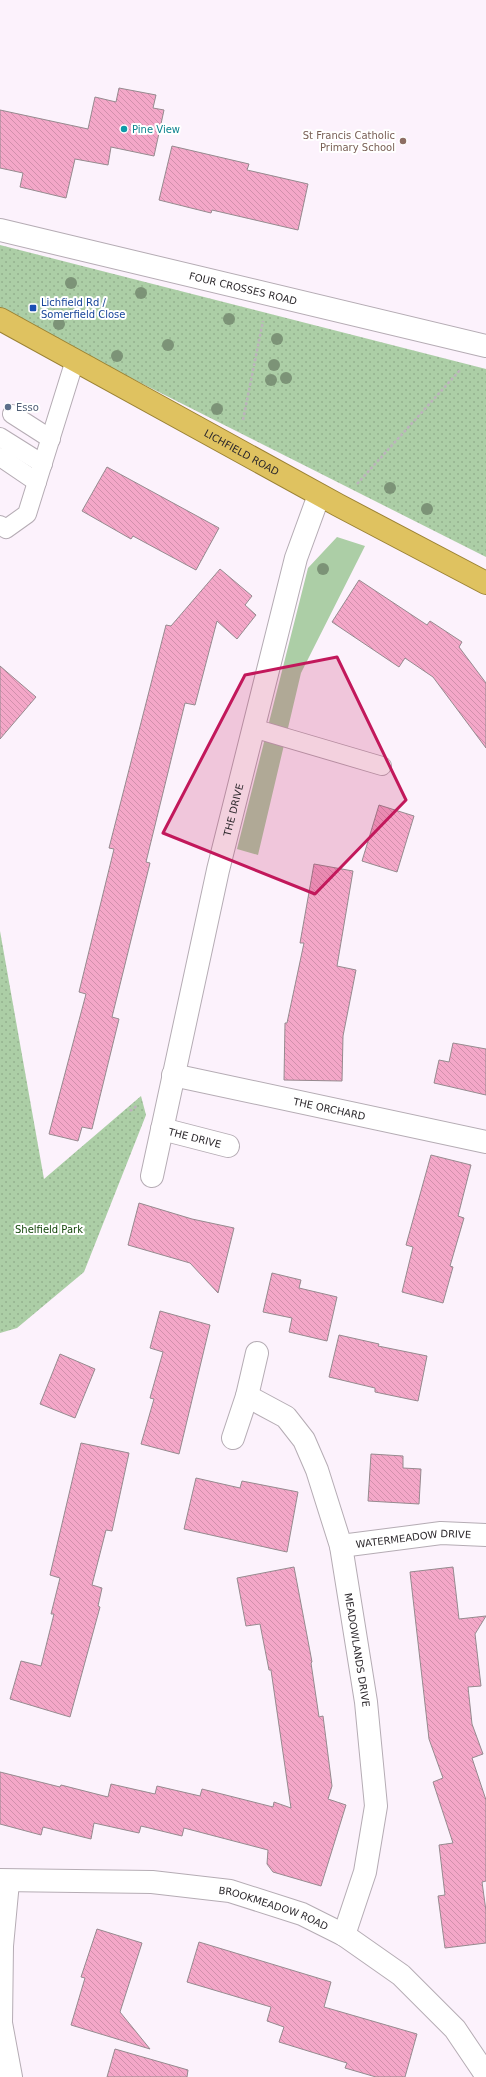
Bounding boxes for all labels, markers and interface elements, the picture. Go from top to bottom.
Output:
marker: Pine View [119,124,129,134]
place label: Pine View [132,124,180,135]
place label: St Francis Catholic Primary School [303,130,395,153]
marker: St Francis Catholic Primary School [398,136,408,146]
street label: FOUR CROSSES ROAD [188,270,298,307]
place label: Lichfield Rd / Somerfield Close [41,297,125,320]
marker: Lichfield Rd / Somerfield Close [28,303,38,313]
marker: Esso [3,402,13,412]
place label: Esso [16,402,39,413]
street label: LICHFIELD ROAD [202,427,281,478]
street label: THE DRIVE [221,783,245,838]
street label: THE ORCHARD [291,1096,367,1122]
street label: THE DRIVE [166,1126,222,1150]
park label: Shelfield Park [15,1224,83,1235]
street label: WATERMEADOW DRIVE [355,1528,471,1550]
street label: MEADOWLANDS DRIVE [343,1592,371,1707]
street label: BROOKMEADOW ROAD [218,1885,330,1932]

